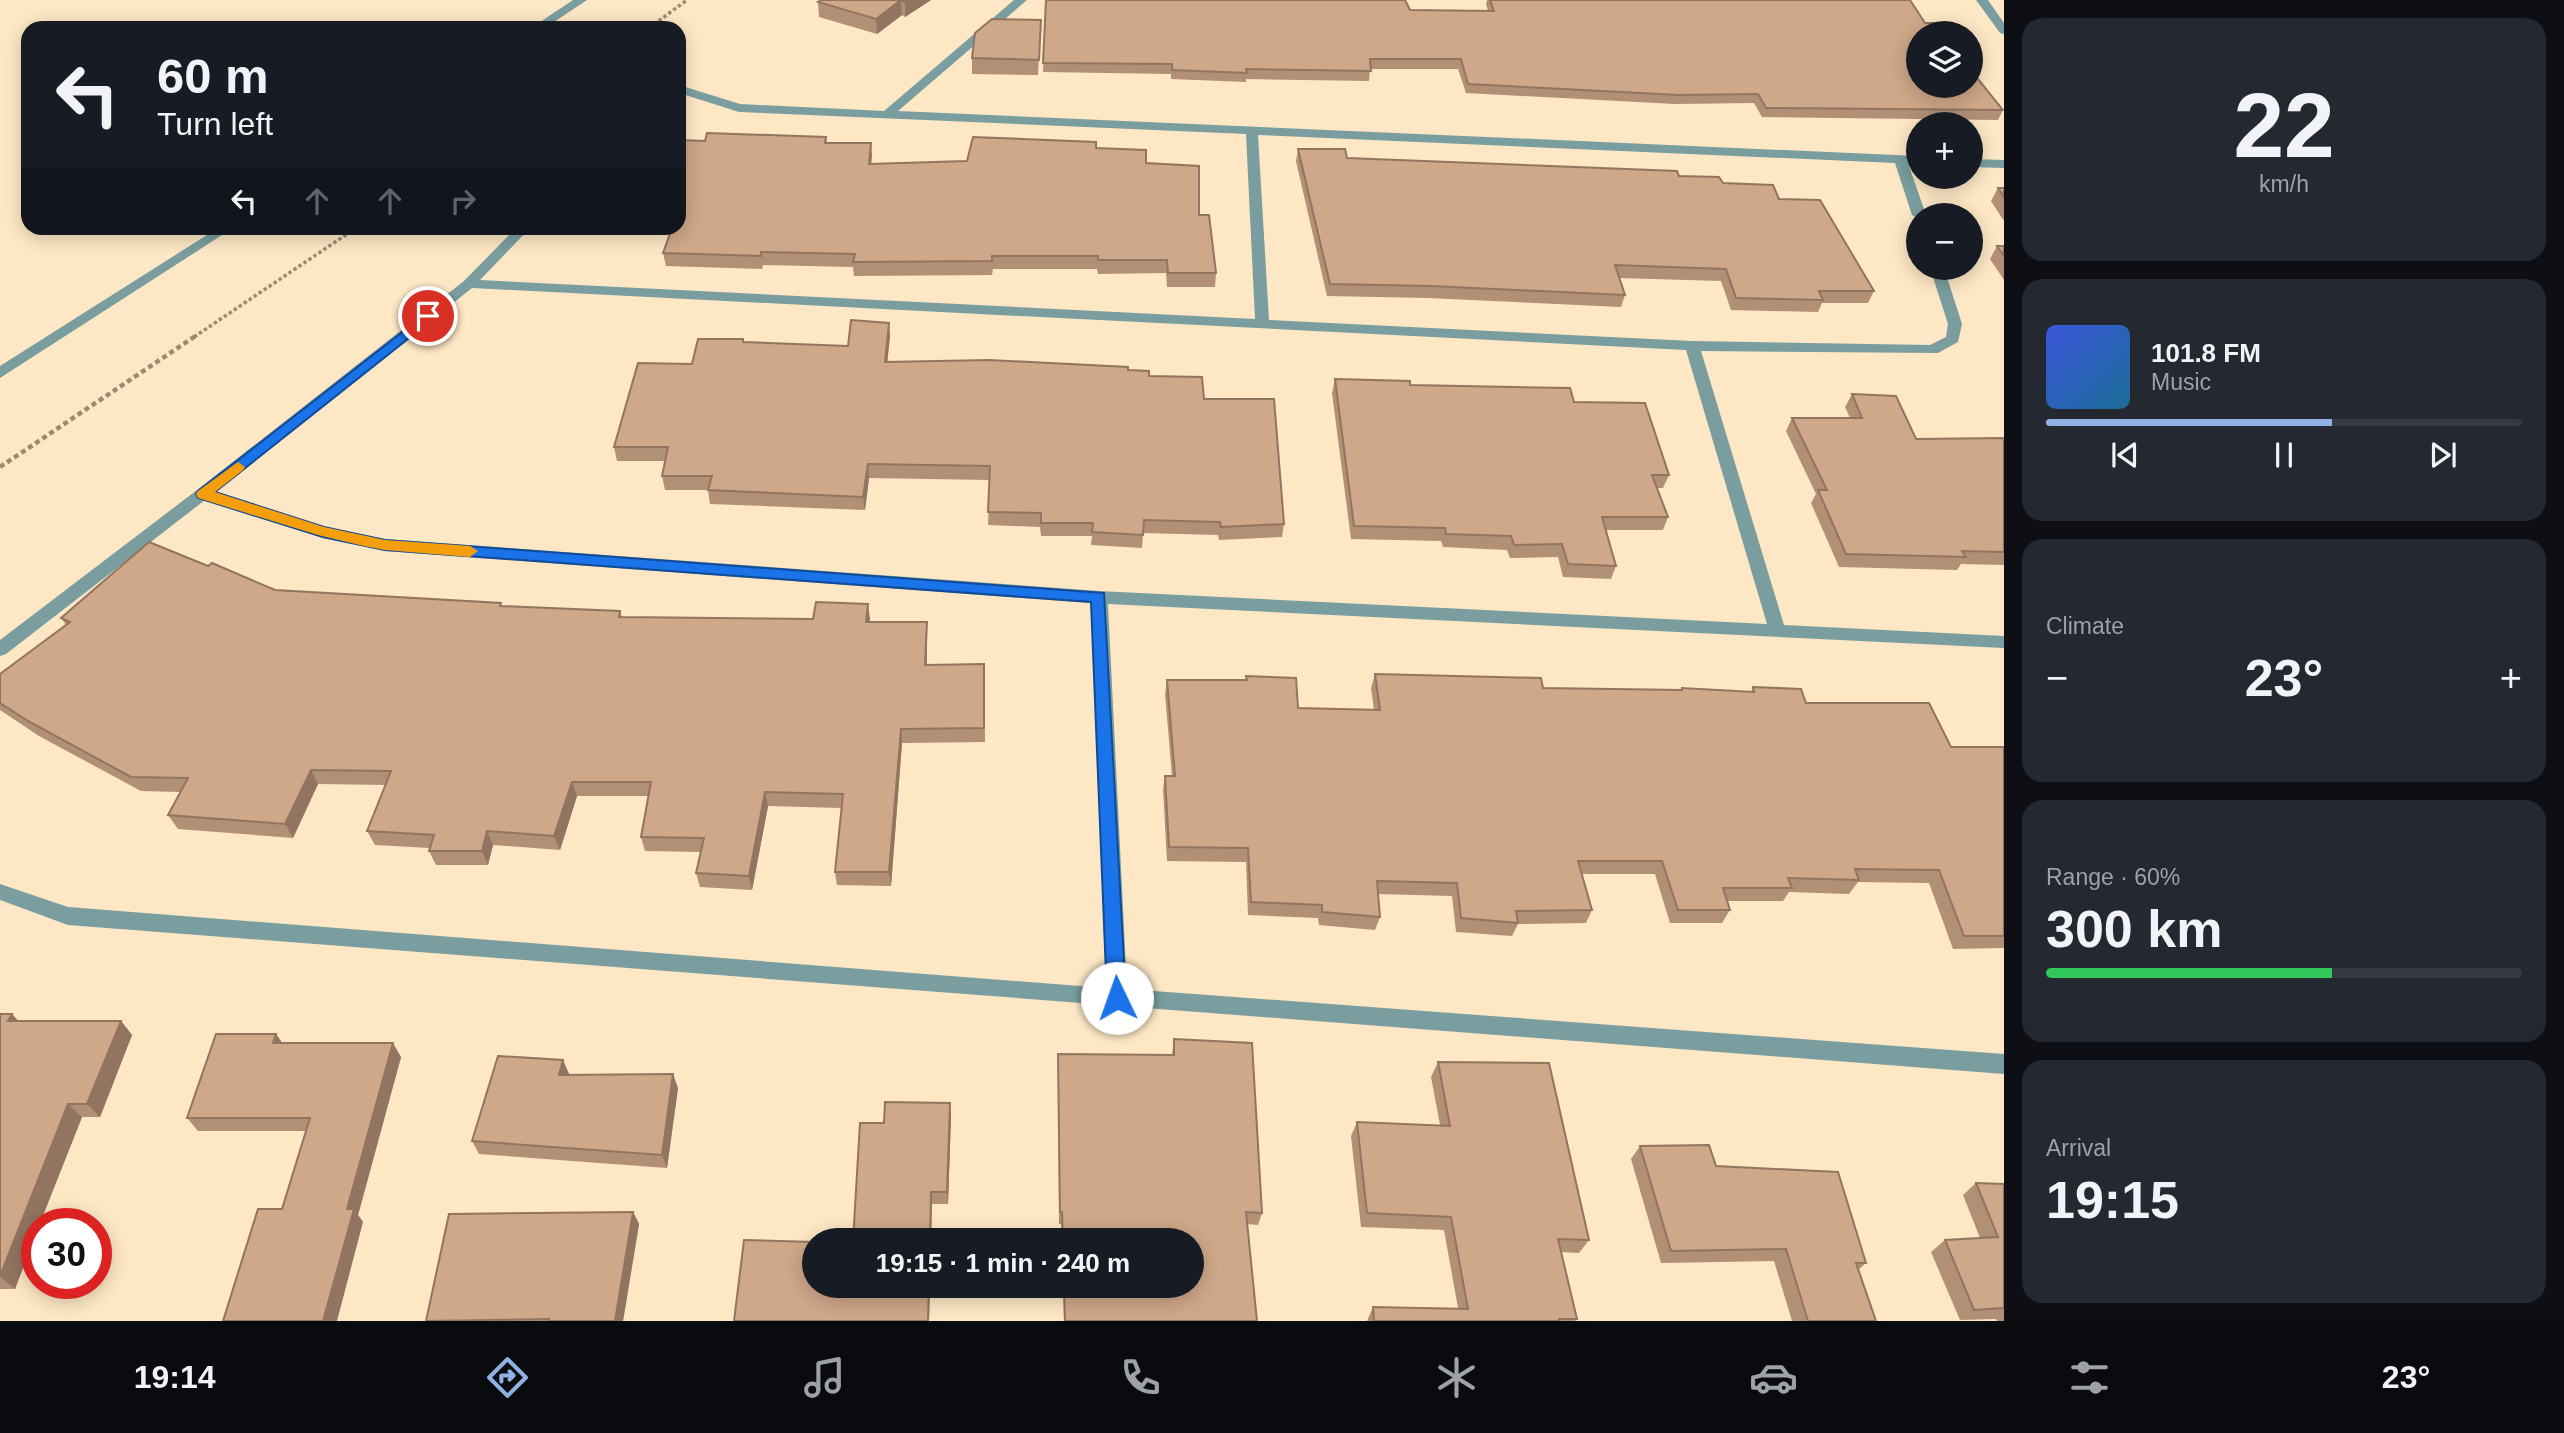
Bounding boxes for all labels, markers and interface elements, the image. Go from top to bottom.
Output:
map controls [1906,21,1983,280]
button: layers [1906,21,1983,98]
icon: left [42,49,133,140]
text: 60 m [157,49,269,103]
text: 22 [2233,75,2335,176]
text: Turn left [157,106,273,142]
button: + [1906,112,1983,189]
text: km/h [2259,171,2309,197]
icon: left [225,182,263,220]
icon: ahead [298,182,336,220]
icon: ahead [371,182,409,220]
icon: right [444,182,482,220]
button: − [1906,203,1983,280]
pin [398,286,458,346]
icon: arrive [409,297,447,335]
text: 101.8 FM [2151,338,2261,368]
text: Music [2151,369,2211,395]
icon: previous [2106,436,2144,474]
icon: pause [2265,436,2303,474]
icon: next [2424,436,2462,474]
text: Climate [2046,613,2124,639]
text: 23° [2245,649,2323,707]
text: − [2046,657,2068,699]
text: + [2500,657,2522,699]
text: Range · 60% [2046,864,2180,890]
text: 300 km [2046,900,2222,958]
position arrow [1080,961,1154,1035]
text: Arrival [2046,1135,2111,1161]
text: 19:15 [2046,1171,2179,1229]
speed limit sign: 30 [21,1208,112,1299]
text: 19:15 · 1 min · 240 m [876,1248,1130,1278]
icon: directions [483,1353,532,1402]
icon: music [800,1353,849,1402]
icon: phone [1116,1353,1165,1402]
icon: climate [1432,1353,1481,1402]
icon: car [1749,1353,1798,1402]
icon: filters [2065,1353,2114,1402]
text: 19:14 [134,1359,216,1395]
text: 23° [2382,1359,2430,1395]

